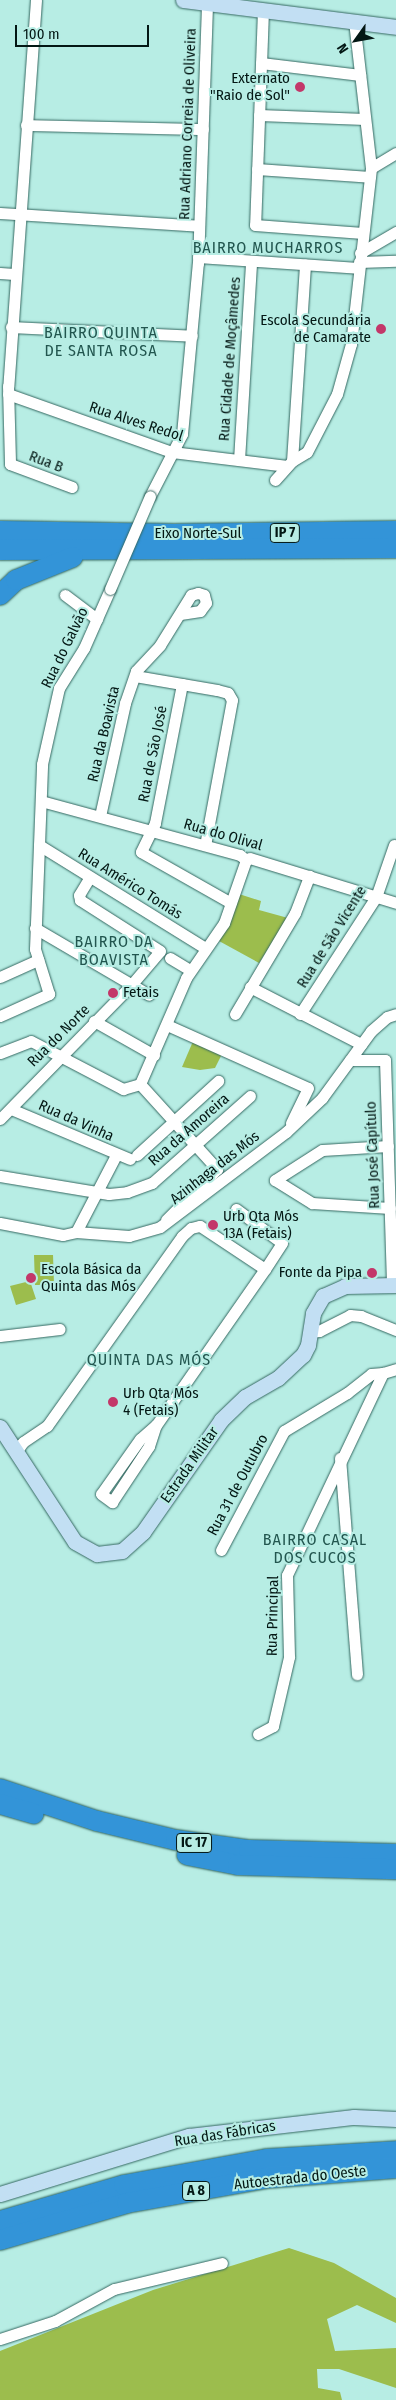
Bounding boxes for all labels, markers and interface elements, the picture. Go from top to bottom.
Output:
scale bar [18,15,151,47]
north arrow [331,15,381,65]
text: 100 m [23,25,60,43]
street label: Rua Adriano Correia de Oliveira [176,28,200,220]
text: N [333,40,352,56]
place label: Externato "Raio de Sol" [210,69,290,104]
marker: Externato "Raio de Sol" [294,81,306,93]
district label: BAIRRO MUCHARROS [191,238,345,258]
street label: Rua Cidade de Moçâmedes [215,276,245,442]
place label: Escola Secundária de Camarate [260,311,371,346]
district label: BAIRRO QUINTA DE SANTA ROSA [42,323,160,361]
marker: Escola Secundária de Camarate [375,323,387,335]
street label: Rua Alves Redol [87,398,185,446]
street label: Rua B [26,447,66,477]
road number: IP 7 [269,522,301,544]
street label: Eixo Norte-Sul [154,525,242,543]
street label: Rua do Galvão [38,605,92,691]
street label: Rua da Boavista [84,684,124,784]
street label: Rua de São José [135,704,171,804]
street label: Rua do Olival [182,815,264,855]
street label: Rua Américo Tomás [75,845,185,923]
street label: Rua de São Vicente [293,883,371,991]
district label: BAIRRO DA BOAVISTA [73,932,155,970]
place label: Fetais [123,984,159,1002]
marker: Fetais [107,987,119,999]
street label: Rua do Norte [24,1001,94,1071]
street label: Rua da Amoreira [145,1090,233,1170]
street label: Rua da Vinha [36,1096,116,1146]
street label: Rua José Capítulo [362,1101,384,1209]
street label: Azinhaga das Mós [167,1128,263,1208]
place label: Urb Qta Mós 13A (Fetais) [223,1207,299,1242]
marker: Urb Qta Mós 13A (Fetais) [207,1219,219,1231]
place label: Escola Básica da Quinta das Mós [41,1260,141,1295]
place label: Fonte da Pipa [279,1264,362,1282]
marker: Fonte da Pipa [366,1267,378,1279]
marker: Escola Básica da Quinta das Mós [25,1272,37,1284]
district label: QUINTA DAS MÓS [85,1350,213,1370]
place label: Urb Qta Mós 4 (Fetais) [123,1384,199,1419]
marker: Urb Qta Mós 4 (Fetais) [107,1396,119,1408]
street label: Estrada Militar [157,1423,223,1507]
street label: Rua 31 de Outubro [204,1431,272,1539]
district label: BAIRRO CASAL DOS CUCOS [261,1530,369,1568]
street label: Rua Principal [263,1576,283,1656]
road number: IC 17 [175,1832,213,1855]
street label: Rua das Fábricas [173,2117,277,2151]
street label: Autoestrada do Oeste [233,2162,367,2194]
road number: A 8 [181,2180,211,2202]

